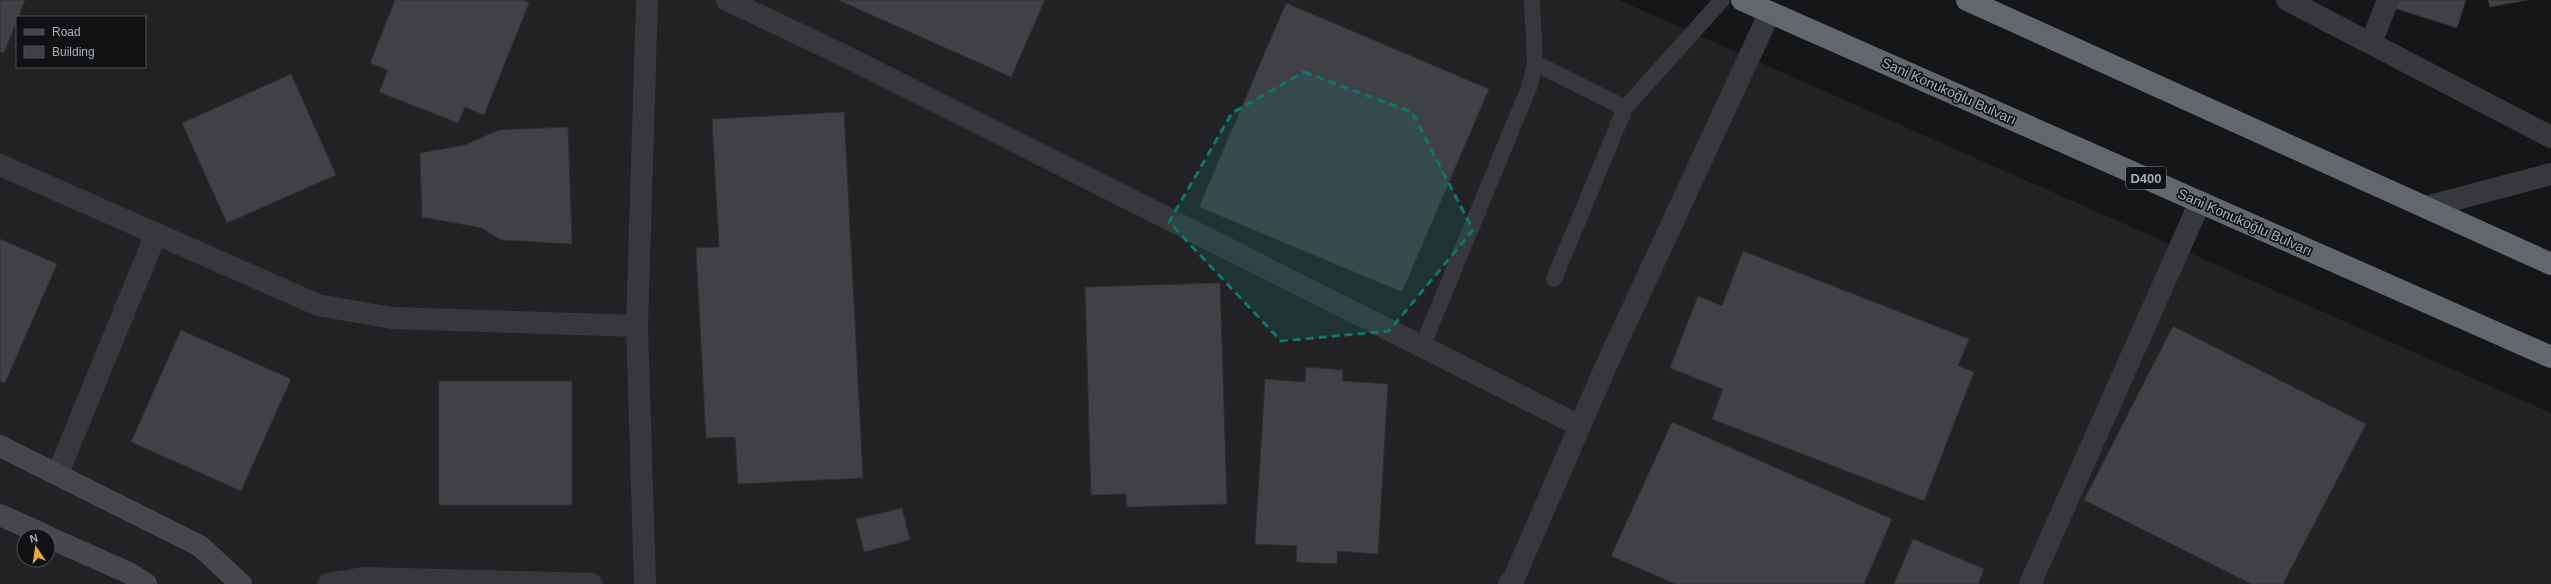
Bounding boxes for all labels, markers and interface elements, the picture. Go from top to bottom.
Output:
legend [16,16,146,68]
text: Road [52,25,81,39]
text: Building [52,45,95,59]
street label: Sani Konukoğlu Bulvarı [1879,54,2019,128]
road number: D400 [2126,167,2166,189]
street label: Sani Konukoğlu Bulvarı [2175,185,2315,259]
north arrow [16,528,56,568]
text: N [29,532,39,545]

